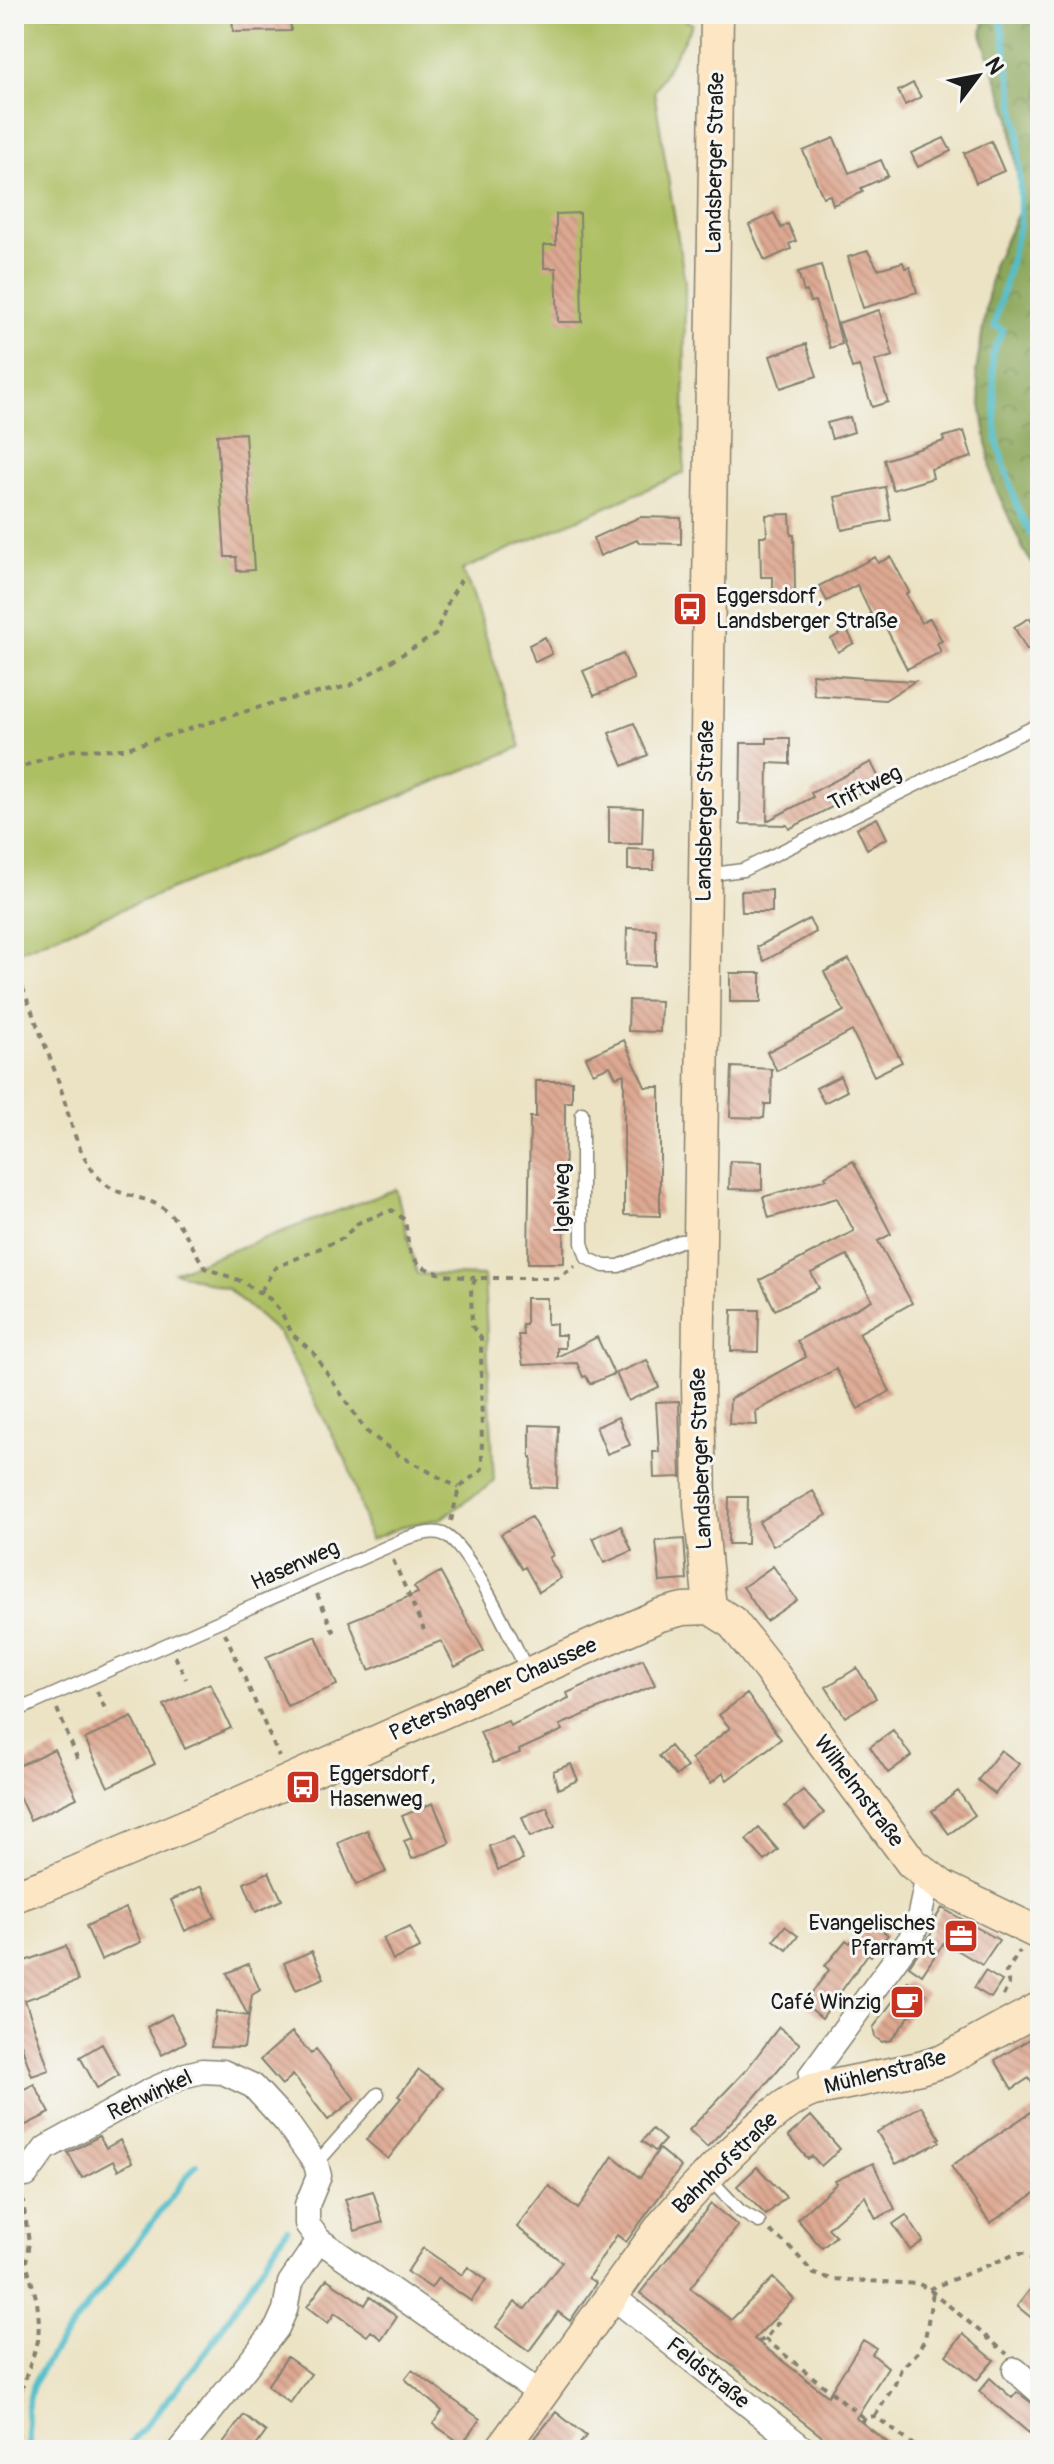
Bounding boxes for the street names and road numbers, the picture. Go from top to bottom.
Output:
street label: Landsberger Straße [699,72,731,254]
street label: Landsberger Straße [689,720,721,902]
street label: Triftweg [824,758,906,818]
street label: Igelweg [548,1163,576,1233]
street label: Landsberger Straße [684,1368,718,1550]
street label: Hasenweg [247,1533,343,1597]
street label: Petershagener Chaussee [385,1631,601,1747]
street label: Wilhelmstraße [808,1729,910,1853]
street label: Mühlenstraße [821,2043,949,2101]
street label: Rehwinkel [103,2063,197,2127]
street label: Bahnhofstraße [666,2106,784,2220]
street label: Feldstraße [661,2331,755,2415]

